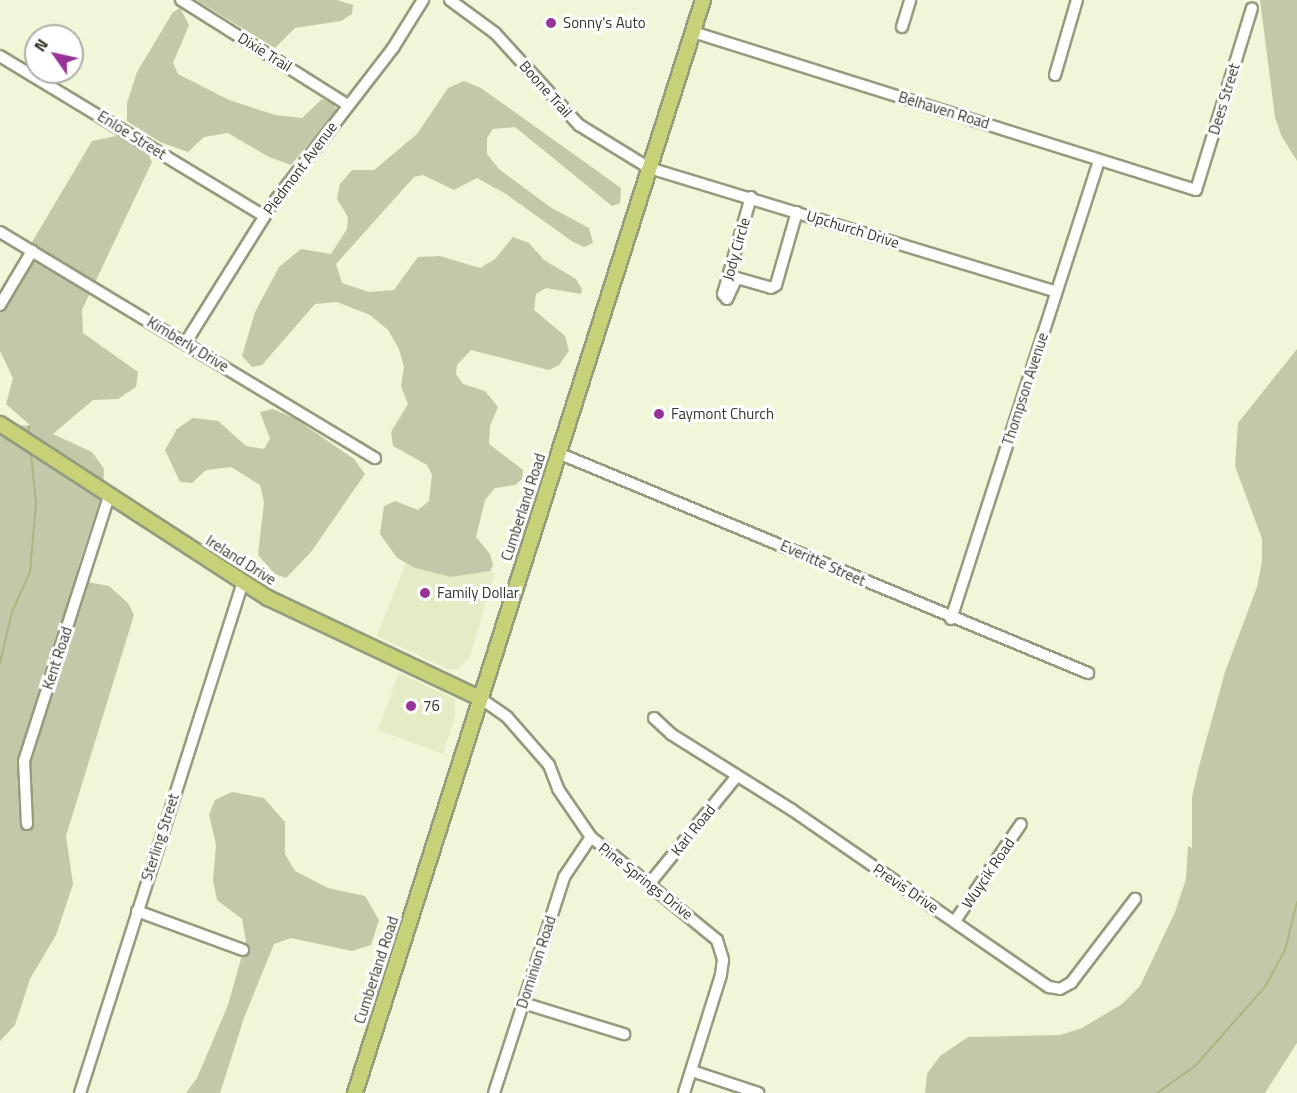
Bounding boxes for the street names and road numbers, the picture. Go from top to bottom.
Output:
street label: Dixie Trail [235,28,295,76]
street label: Boone Trail [516,57,576,121]
street label: Dees Street [1205,61,1243,137]
street label: Belhaven Road [896,88,992,132]
street label: Enloe Street [94,107,170,163]
street label: Piedmont Avenue [259,118,341,218]
street label: Upchurch Drive [805,206,901,252]
street label: Jody Circle [718,215,754,283]
street label: Kimberly Drive [144,313,232,375]
street label: Thompson Avenue [998,330,1052,448]
street label: Cumberland Road [497,451,549,563]
street label: Ireland Drive [203,531,279,589]
street label: Everitte Street [778,536,868,590]
street label: Kent Road [38,624,76,692]
street label: Sterling Street [137,791,183,883]
street label: Karl Road [667,801,719,859]
street label: Wuycik Road [958,834,1018,912]
street label: Pine Springs Drive [595,839,697,923]
street label: Previs Drive [870,860,942,916]
street label: Dominion Road [513,913,559,1011]
street label: Cumberland Road [350,914,402,1026]

